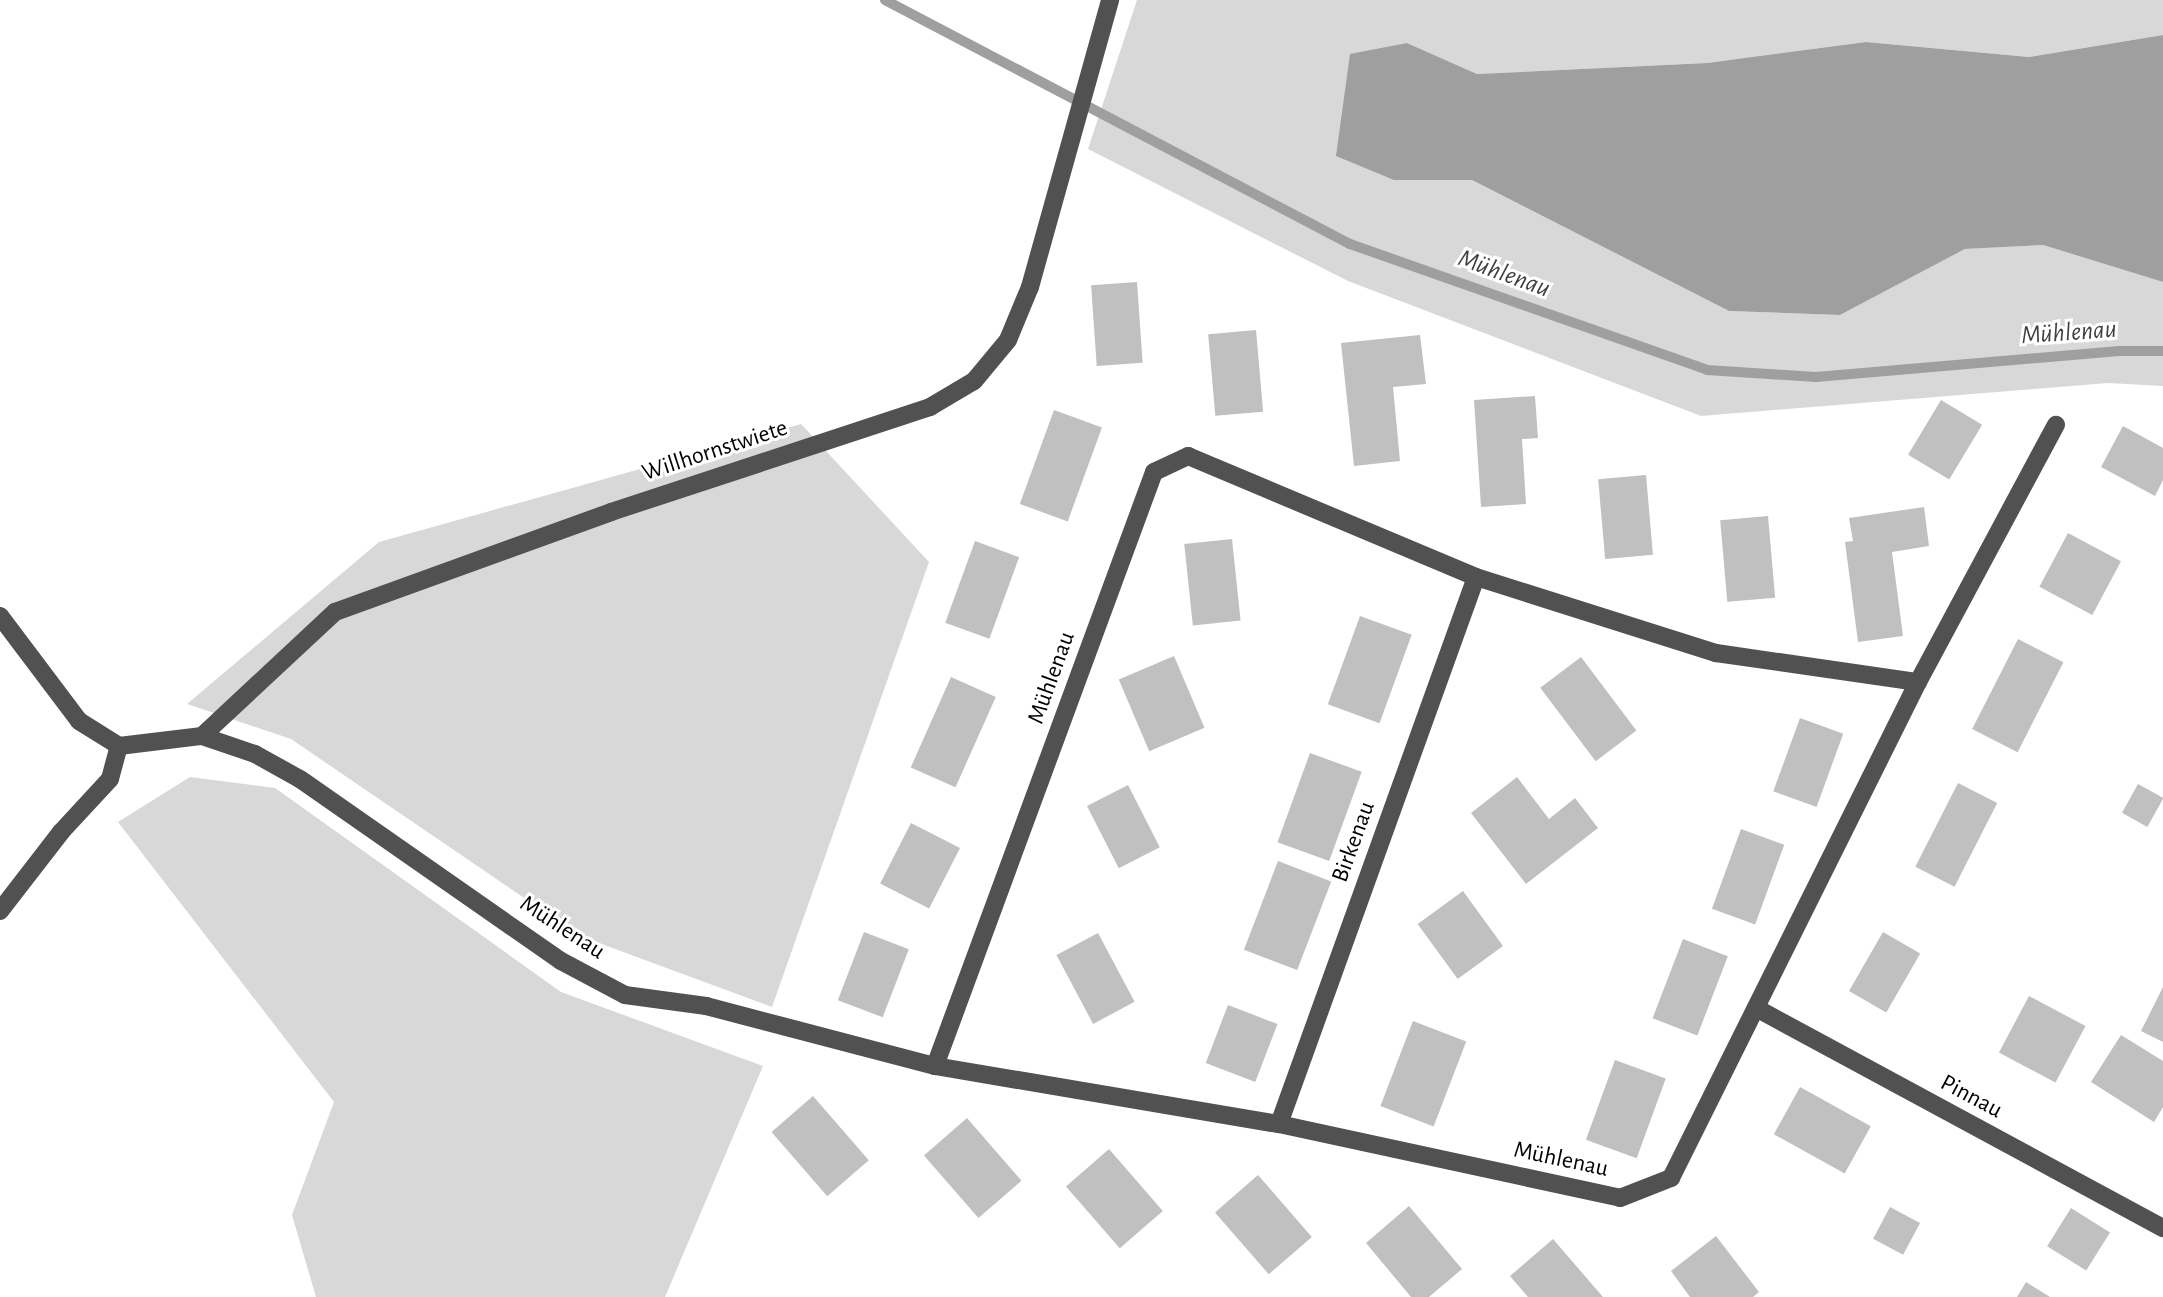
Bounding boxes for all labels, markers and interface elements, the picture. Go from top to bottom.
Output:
water label: Mühlenau [1454,243,1554,305]
water label: Mühlenau [2020,314,2118,352]
street label: Willhornstwiete [639,414,791,488]
street label: Mühlenau [1022,628,1082,728]
street label: Birkenau [1326,798,1382,886]
street label: Mühlenau [514,890,610,966]
street label: Pinnau [1935,1069,2007,1125]
street label: Mühlenau [1511,1136,1611,1184]

